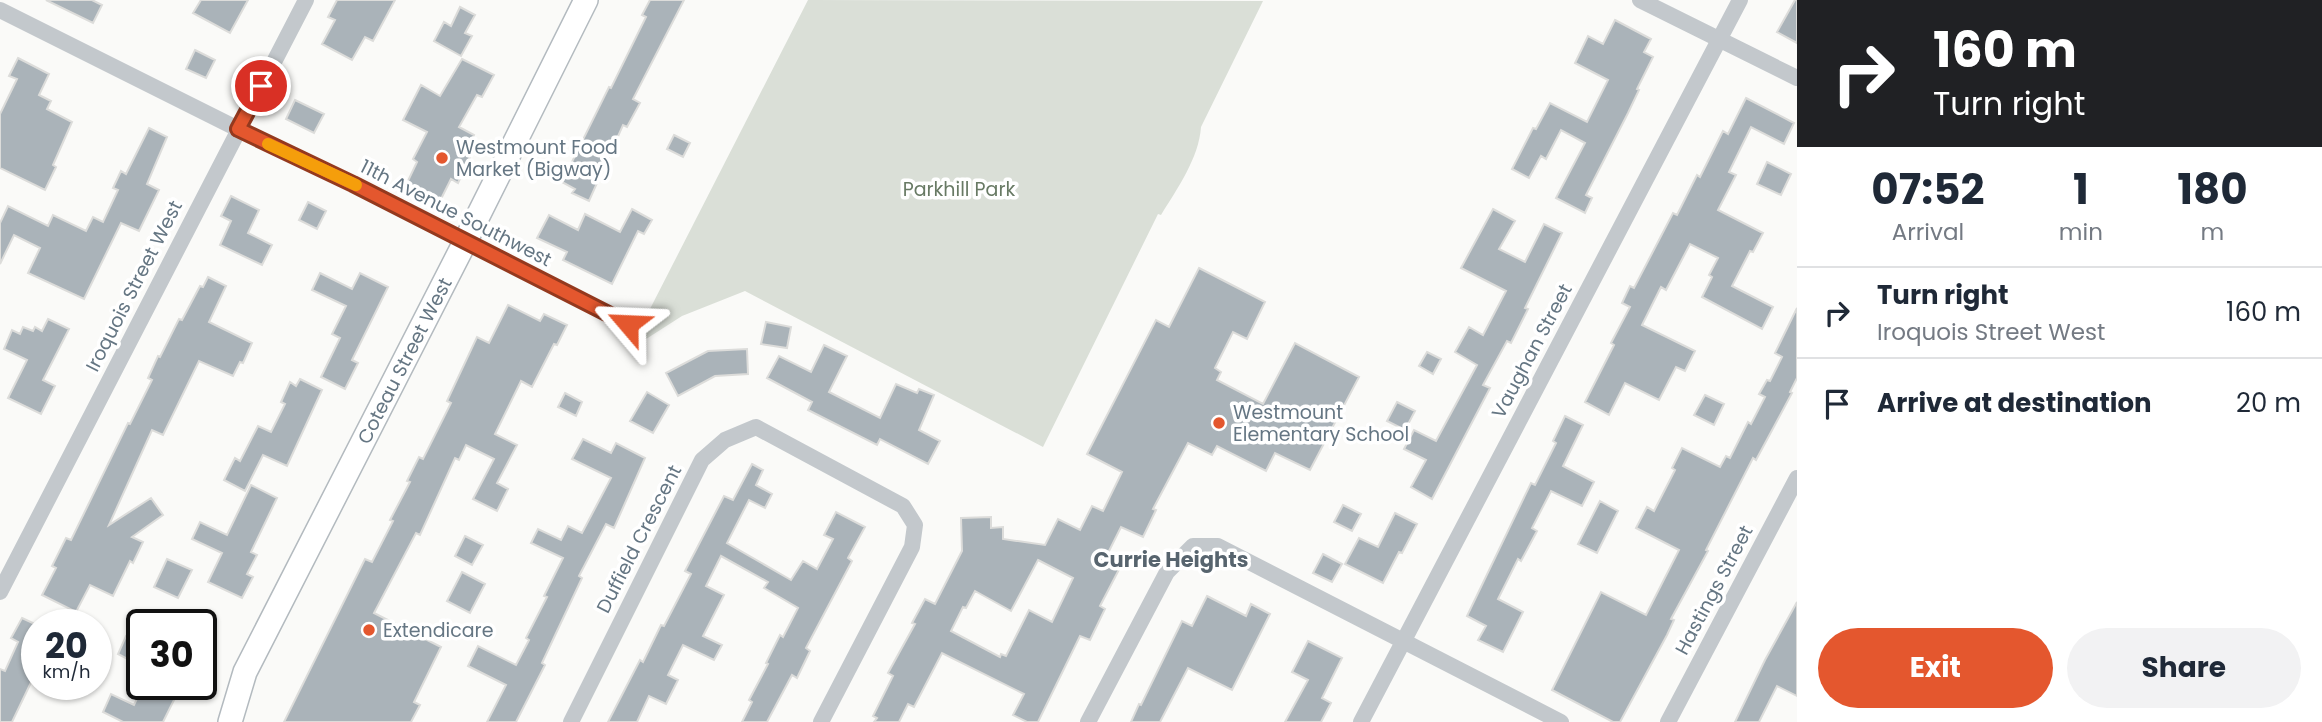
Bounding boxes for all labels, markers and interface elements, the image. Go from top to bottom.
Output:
text: 160 m [1933,16,2077,84]
icon: right [1818,28,1909,119]
pin [231,56,291,116]
icon: arrive [242,67,280,105]
text: Turn right [1933,81,2085,126]
place label: Westmount Food Market (Bigway) [456,134,618,183]
marker: Westmount Food Market (Bigway) [434,150,450,166]
street label: 11th Avenue Southwest [356,153,556,273]
text: 07:52 [1871,160,1984,219]
text: 1 [2073,160,2089,219]
text: 180 [2177,160,2248,219]
park label: Parkhill Park [903,176,1016,203]
street label: Iroquois Street West [79,196,189,376]
text: Arrival [1892,216,1964,248]
text: min [2059,216,2103,248]
text: m [2201,216,2224,248]
street label: Coteau Street West [351,273,458,448]
text: Turn right [1877,277,2009,313]
street label: Vaughan Street [1485,279,1579,423]
position arrow [591,287,665,361]
icon: right [1818,294,1856,332]
text: 160 m [2226,294,2301,330]
text: Iroquois Street West [1877,316,2105,348]
icon: arrive [1818,385,1856,423]
text: Arrive at destination [1877,385,2152,421]
text: 20 m [2236,385,2301,421]
place label: Westmount Elementary School [1233,399,1409,448]
marker: Westmount Elementary School [1211,415,1227,431]
street label: Duffield Crescent [590,460,688,618]
street label: Hastings Street [1668,520,1760,660]
district label: Currie Heights [1094,545,1248,574]
speed limit sign: 30 [126,609,217,700]
place label: Extendicare [383,617,493,644]
text: 20 [45,621,88,670]
marker: Extendicare [361,622,377,638]
button: Exit [1818,628,2053,708]
button: Share [2067,628,2301,708]
text: km/h [43,659,90,684]

